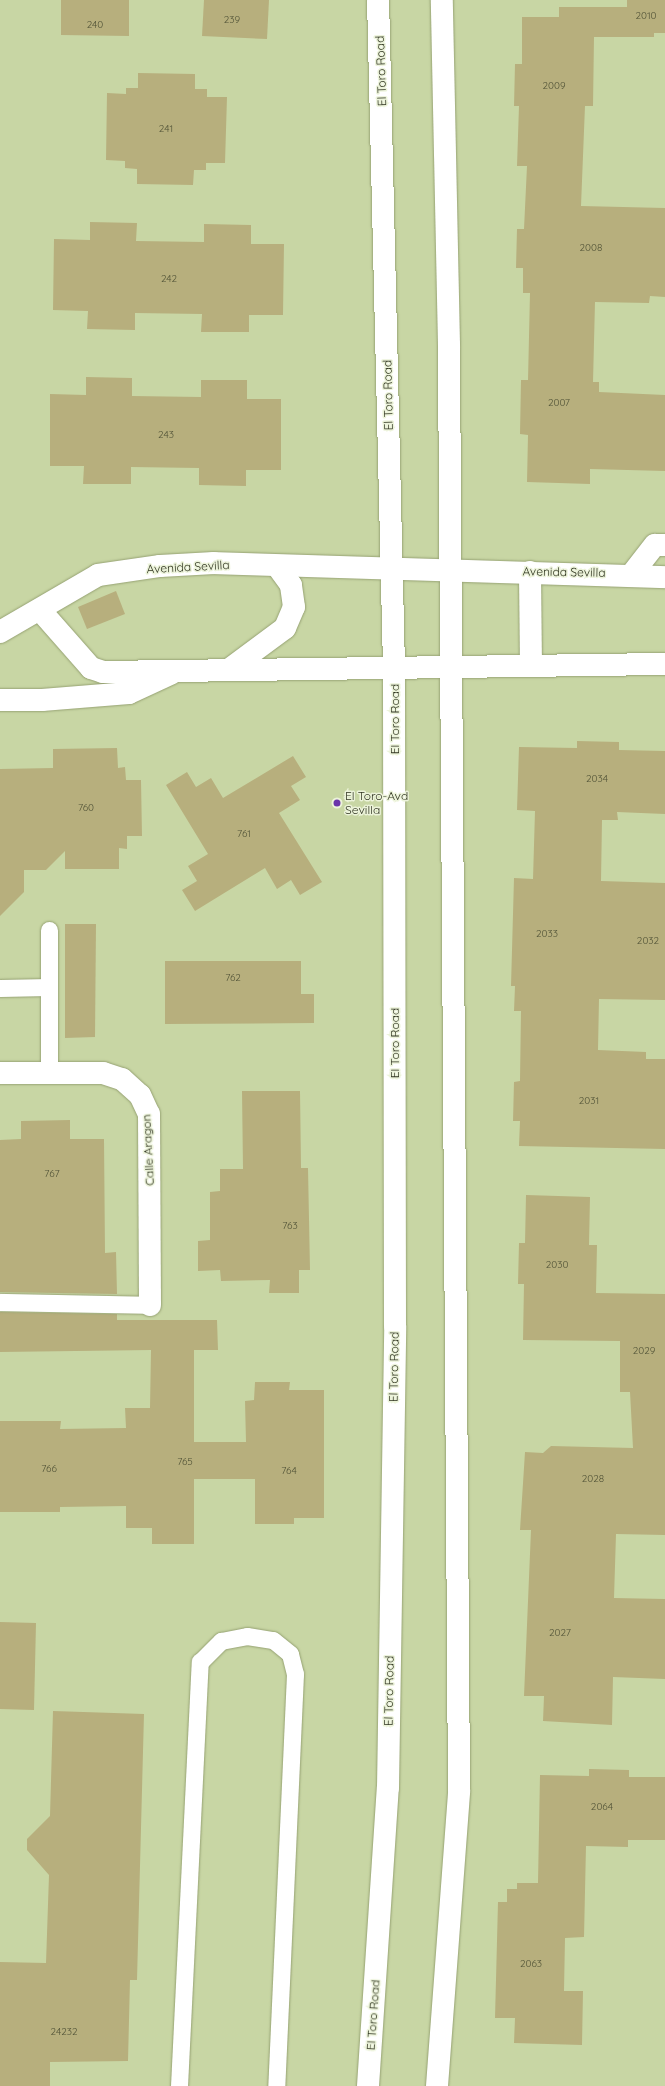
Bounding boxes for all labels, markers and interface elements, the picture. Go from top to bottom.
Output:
house number: 2010 [635,10,657,22]
house number: 239 [224,14,240,26]
house number: 240 [87,19,103,31]
street label: El Toro Road [373,35,389,107]
house number: 2009 [542,80,566,92]
house number: 241 [159,123,173,135]
house number: 2008 [580,242,602,254]
house number: 242 [161,273,177,285]
street label: El Toro Road [380,360,396,430]
house number: 2007 [548,397,570,409]
house number: 243 [158,429,174,441]
street label: Avenida Sevilla [146,558,230,576]
street label: Avenida Sevilla [522,564,606,580]
street label: El Toro Road [388,684,402,754]
house number: 2034 [586,773,608,785]
place label: El Toro-Avd Sevilla [345,789,408,817]
marker: El Toro-Avd Sevilla [332,798,342,808]
house number: 760 [78,802,94,814]
house number: 761 [237,828,251,840]
house number: 2033 [536,928,558,940]
house number: 2032 [637,935,659,947]
house number: 762 [225,972,241,984]
street label: El Toro Road [388,1008,402,1078]
house number: 2031 [579,1095,599,1107]
street label: Calle Aragon [139,1114,157,1186]
house number: 767 [44,1168,60,1180]
house number: 763 [282,1220,298,1232]
house number: 2030 [546,1259,568,1271]
street label: El Toro Road [386,1332,402,1402]
house number: 2029 [633,1345,655,1357]
house number: 765 [177,1456,193,1468]
house number: 766 [41,1463,57,1475]
house number: 764 [281,1465,297,1477]
house number: 2028 [582,1473,604,1485]
house number: 2027 [549,1627,571,1639]
street label: El Toro Road [381,1656,397,1726]
house number: 2064 [591,1801,613,1813]
house number: 2063 [520,1958,542,1970]
street label: El Toro Road [363,1979,383,2051]
house number: 24232 [51,2026,77,2038]

